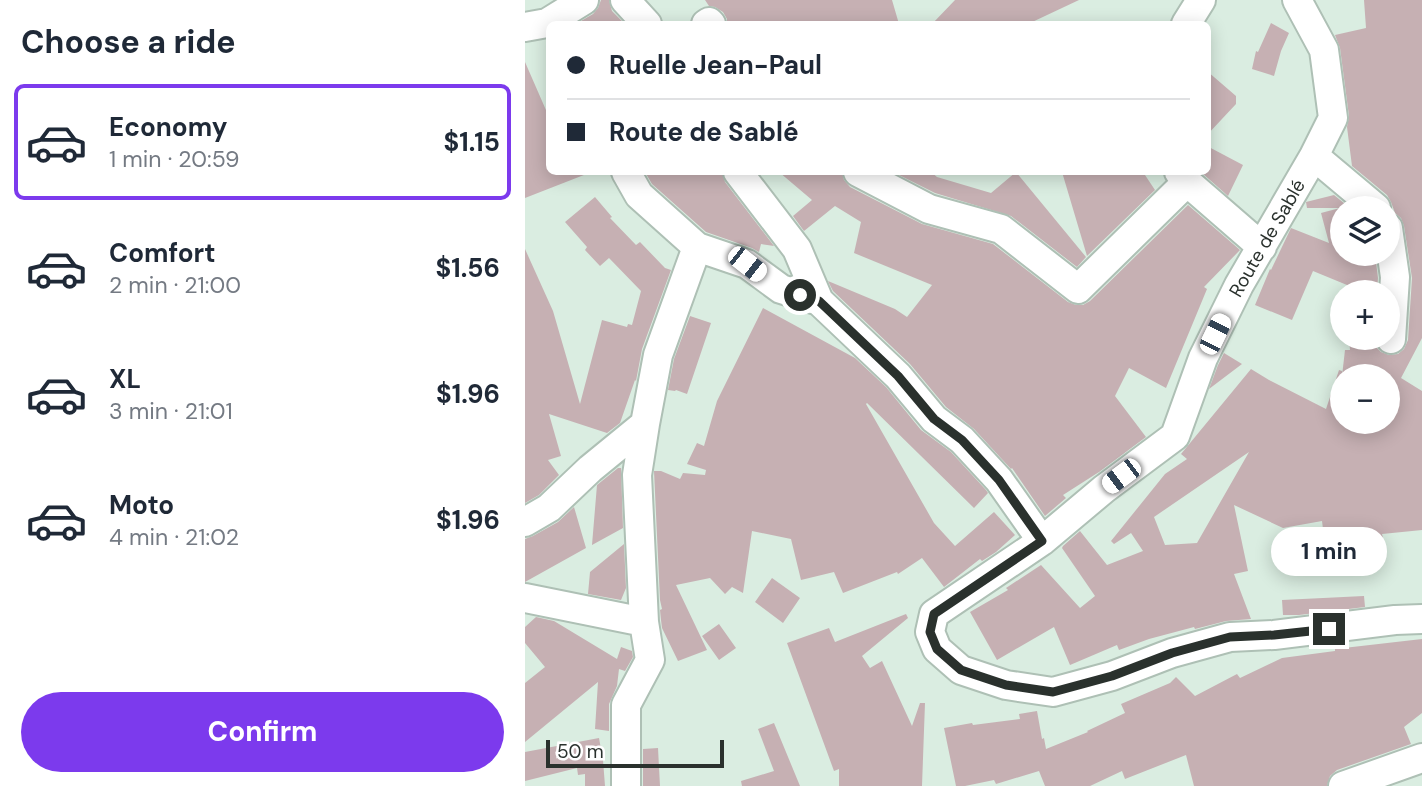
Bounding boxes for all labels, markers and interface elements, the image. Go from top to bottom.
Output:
text: Choose a ride [21,21,236,63]
text: Ruelle Jean-Paul [609,48,822,82]
text: Economy [109,110,227,144]
icon: car [25,111,88,174]
text: Route de Sablé [609,115,799,149]
text: $1.15 [444,125,500,159]
text: 1 min · 20:59 [109,144,240,174]
street label: Route de Sablé [1223,175,1311,301]
map controls [1330,196,1400,434]
button: layers [1330,196,1400,266]
text: Comfort [109,236,215,270]
icon: car [25,237,88,300]
car [724,243,771,285]
text: $1.56 [436,251,500,285]
text: 2 min · 21:00 [109,270,241,300]
route start [784,279,816,311]
button: + [1330,280,1400,350]
car [1197,311,1234,357]
text: XL [109,362,141,396]
icon: car [25,363,88,426]
button: − [1330,364,1400,434]
text: $1.96 [436,377,500,411]
text: 3 min · 21:01 [109,396,233,426]
car [1098,455,1145,497]
text: Moto [109,488,174,522]
icon: car [25,489,88,552]
text: $1.96 [436,503,500,537]
text: 4 min · 21:02 [109,522,239,552]
callout: 1 min [1271,528,1387,576]
text: 1 min [1301,536,1357,566]
route end [1313,613,1345,645]
button: Confirm [21,692,504,772]
scale bar [546,737,725,769]
text: 50 m [557,739,604,764]

